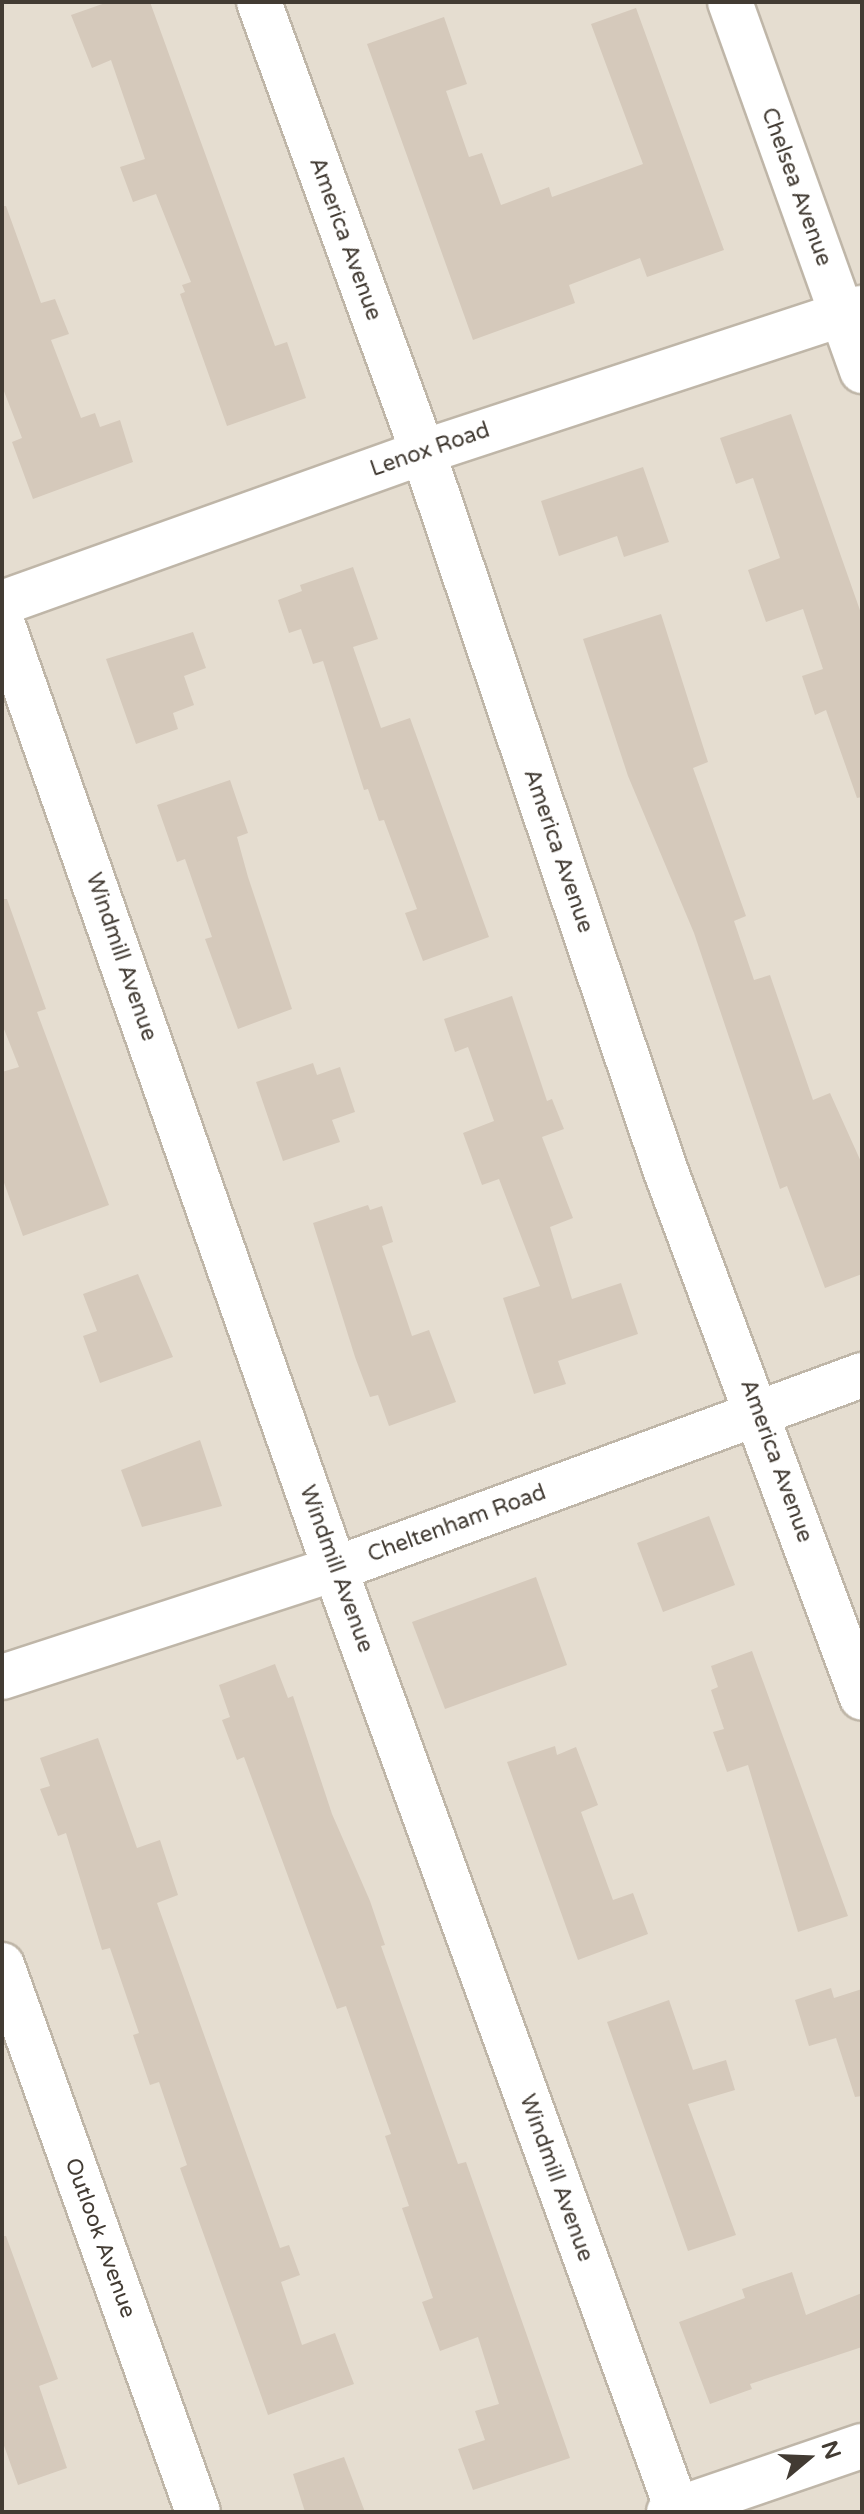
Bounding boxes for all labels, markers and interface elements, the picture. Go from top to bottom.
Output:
street label: Chelsea Avenue [755,104,837,270]
street label: America Avenue [303,154,387,324]
street label: Lenox Road [367,417,493,483]
street label: America Avenue [518,766,598,936]
street label: Windmill Avenue [80,870,162,1044]
street label: America Avenue [734,1376,818,1546]
street label: Cheltenham Road [364,1480,550,1568]
street label: Windmill Avenue [294,1482,378,1656]
street label: Windmill Avenue [514,2091,598,2265]
street label: Outlook Avenue [59,2154,141,2322]
north arrow [768,2418,848,2498]
text: N [816,2438,846,2463]

